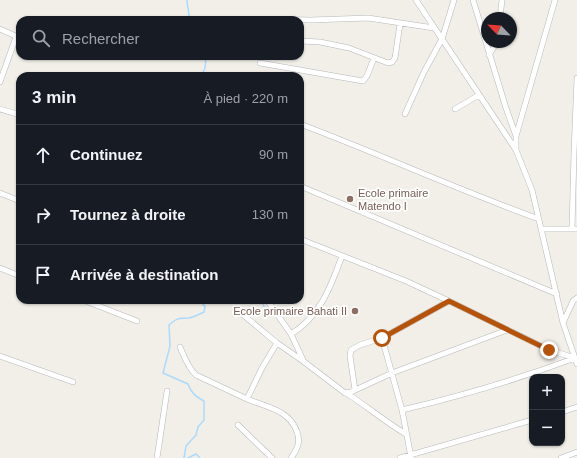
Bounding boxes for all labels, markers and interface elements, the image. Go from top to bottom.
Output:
north arrow [481,12,517,48]
search box [16,16,304,60]
icon: search [30,27,52,49]
text: Rechercher [62,30,140,47]
text: 3 min [32,88,76,107]
text: À pied · 220 m [203,91,288,106]
icon: ahead [32,144,54,166]
text: Continuez [70,146,143,163]
text: 90 m [259,147,288,162]
place label: Ecole primaire Matendo I [358,187,428,212]
marker: Ecole primaire Matendo I [345,194,355,204]
icon: right [32,204,54,226]
text: Tournez à droite [70,206,186,223]
text: 130 m [252,207,288,222]
icon: arrive [32,264,54,286]
text: Arrivée à destination [70,266,218,283]
place label: Ecole primaire Bahati II [233,305,347,317]
marker: Ecole primaire Bahati II [350,306,360,316]
route start [373,329,391,347]
route end [540,341,558,359]
map controls [529,374,565,446]
button: + [529,374,565,410]
button: − [529,410,565,446]

